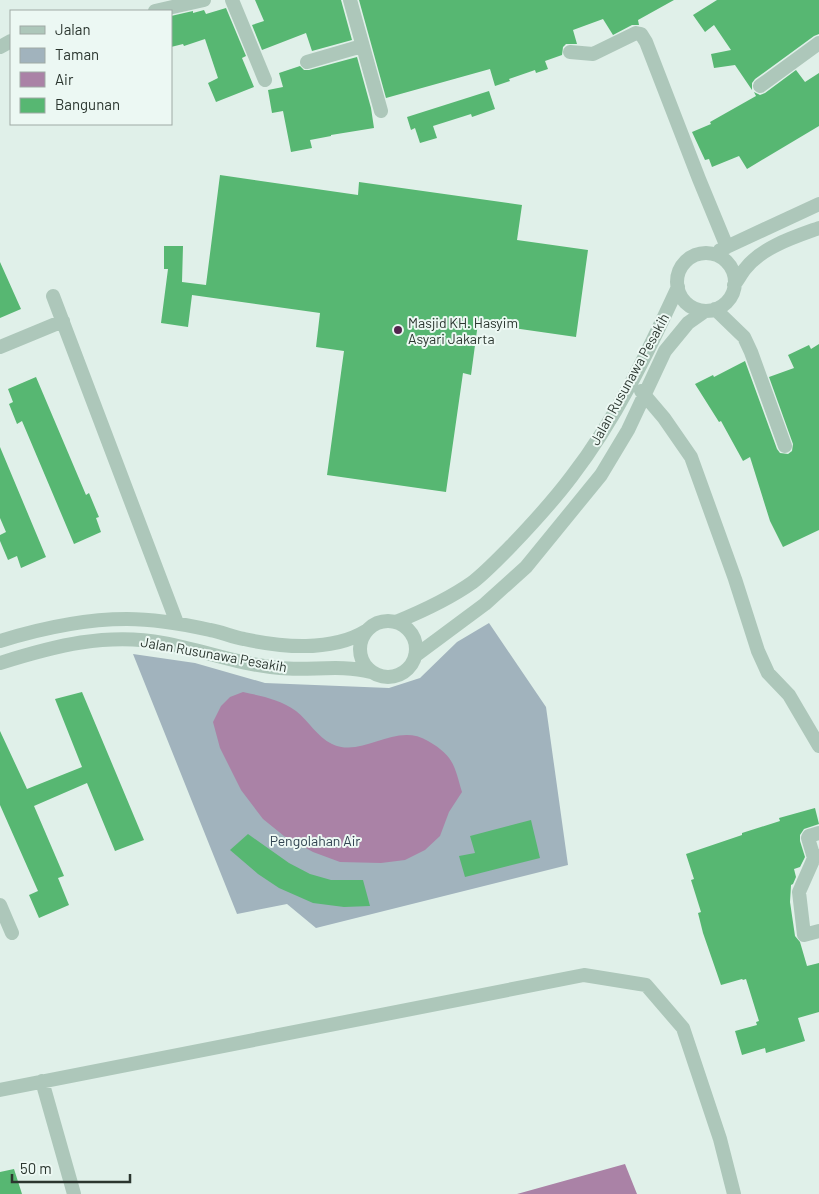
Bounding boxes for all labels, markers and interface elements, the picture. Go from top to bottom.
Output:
legend [10,10,172,125]
text: Jalan [55,20,91,38]
text: Taman [55,45,99,63]
text: Air [55,70,74,88]
text: Bangunan [55,95,120,113]
street label: Jalan Rusunawa Pesakih [586,310,672,448]
place label: Masjid KH. Hasyim Asyari Jakarta [408,314,518,347]
marker: Masjid KH. Hasyim Asyari Jakarta [392,324,404,336]
street label: Jalan Rusunawa Pesakih [140,633,288,675]
park label: Pengolahan Air [270,832,360,849]
scale bar [12,1152,130,1184]
text: 50 m [20,1159,52,1177]

